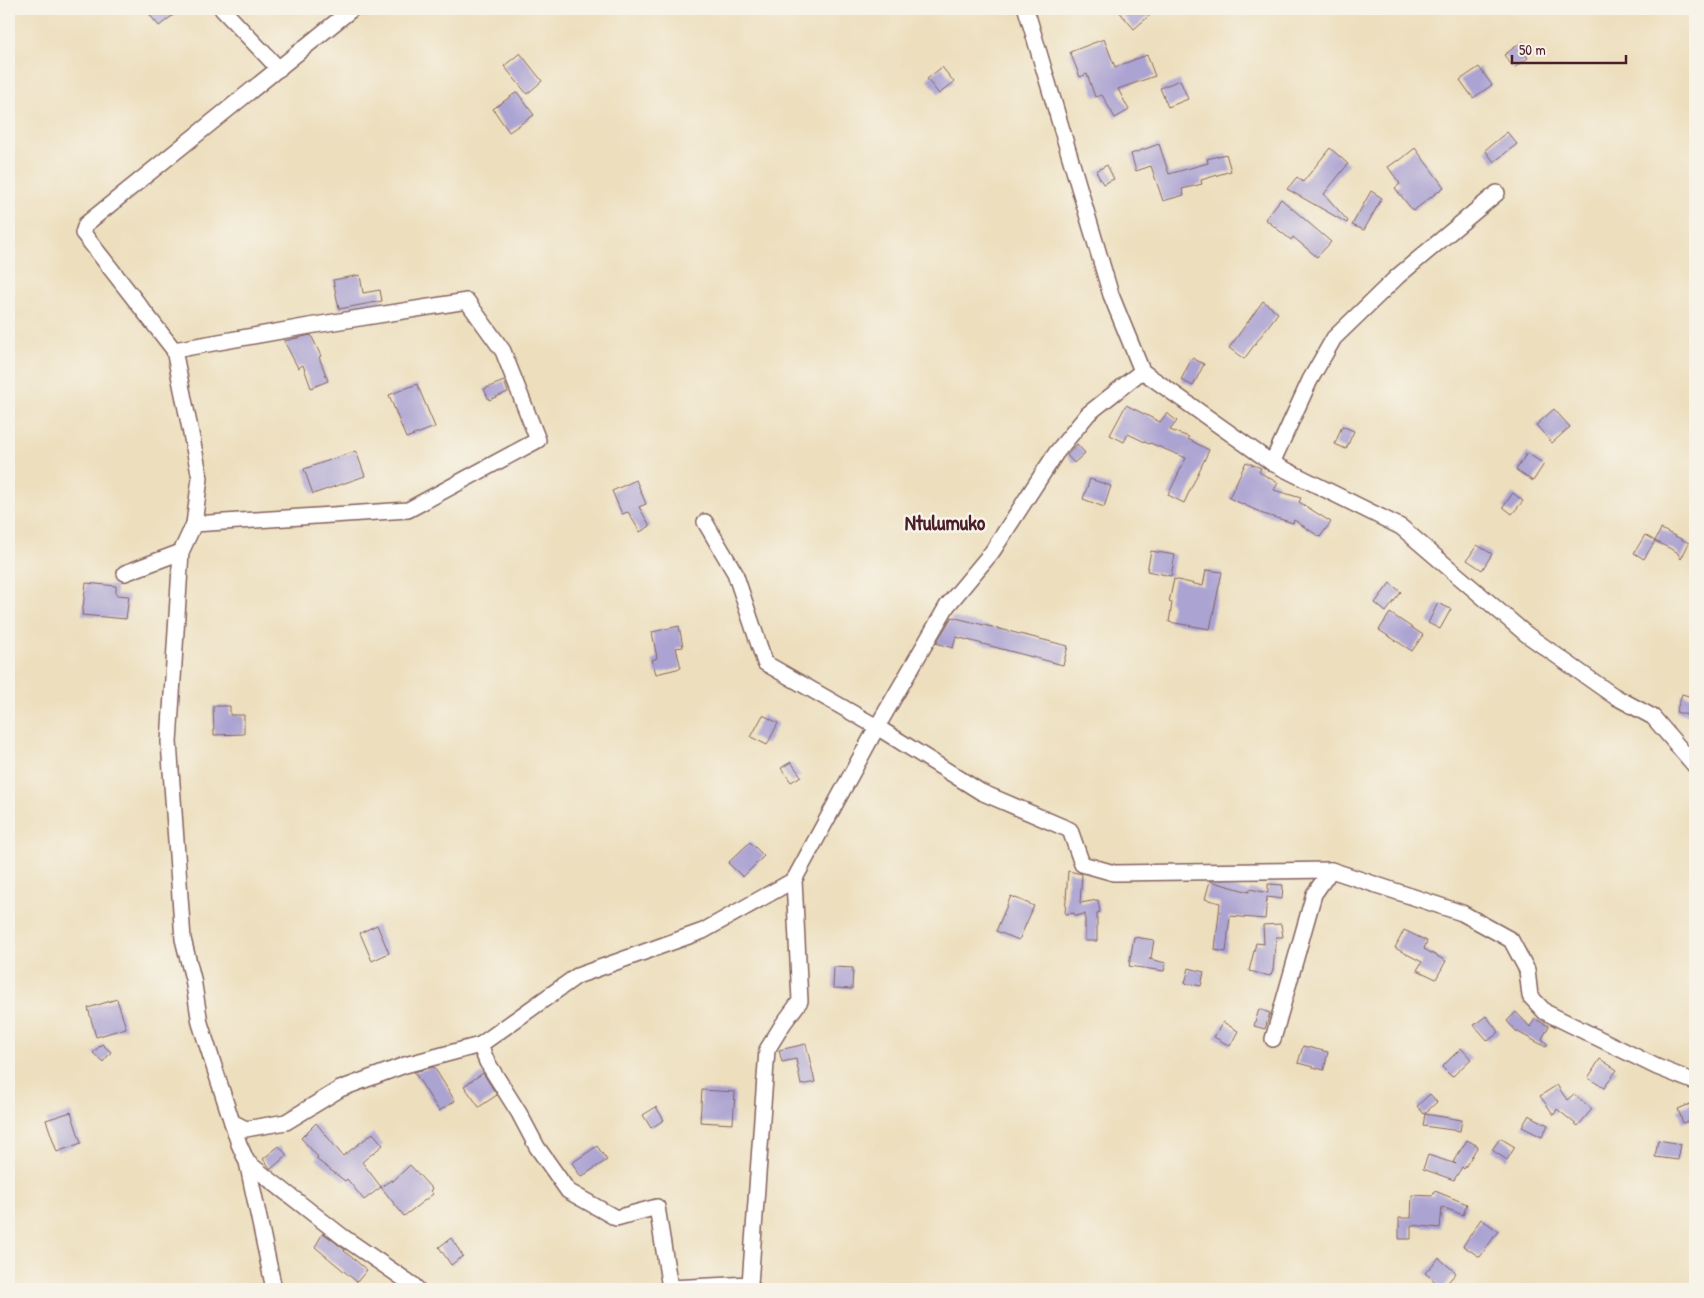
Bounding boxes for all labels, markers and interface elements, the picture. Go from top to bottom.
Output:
scale bar [1512,32,1625,64]
text: 50 m [1519,39,1546,60]
district label: Ntulumuko [905,508,986,537]

